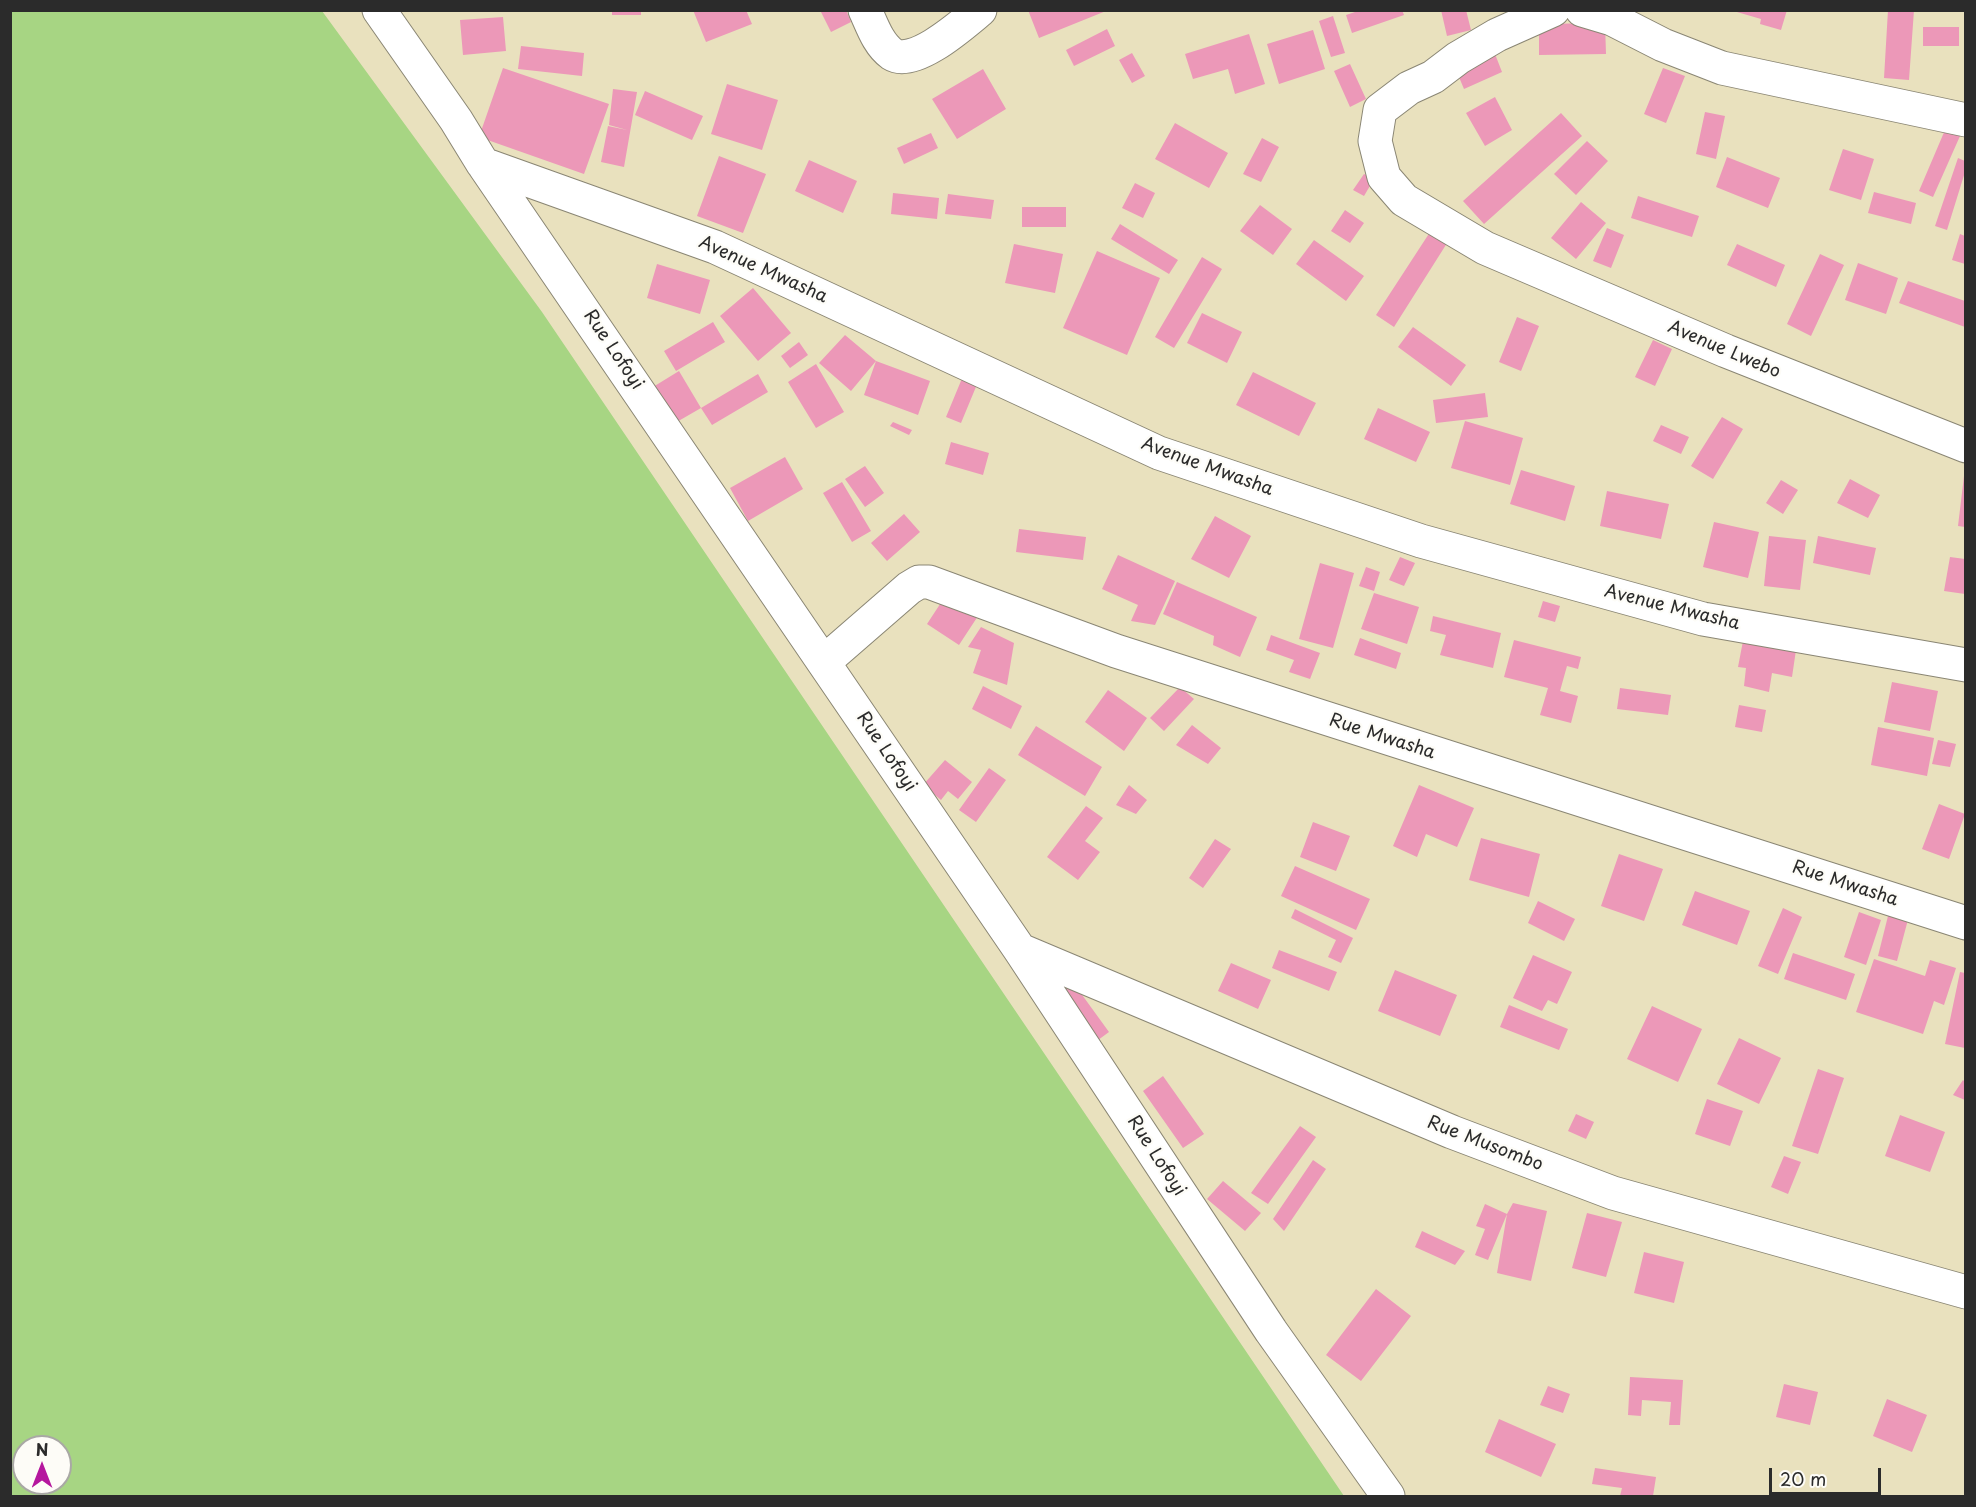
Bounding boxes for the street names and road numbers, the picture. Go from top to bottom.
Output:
street label: Avenue Mwasha [695,232,831,308]
street label: Rue Lofoyi [578,306,648,394]
street label: Avenue Lwebo [1664,317,1784,383]
street label: Avenue Mwasha [1138,433,1276,501]
street label: Avenue Mwasha [1602,581,1742,635]
street label: Rue Lofoyi [851,708,921,796]
street label: Rue Mwasha [1326,710,1438,764]
street label: Rue Mwasha [1789,857,1901,911]
street label: Rue Lofoyi [1122,1112,1190,1200]
street label: Rue Musombo [1424,1112,1546,1176]

